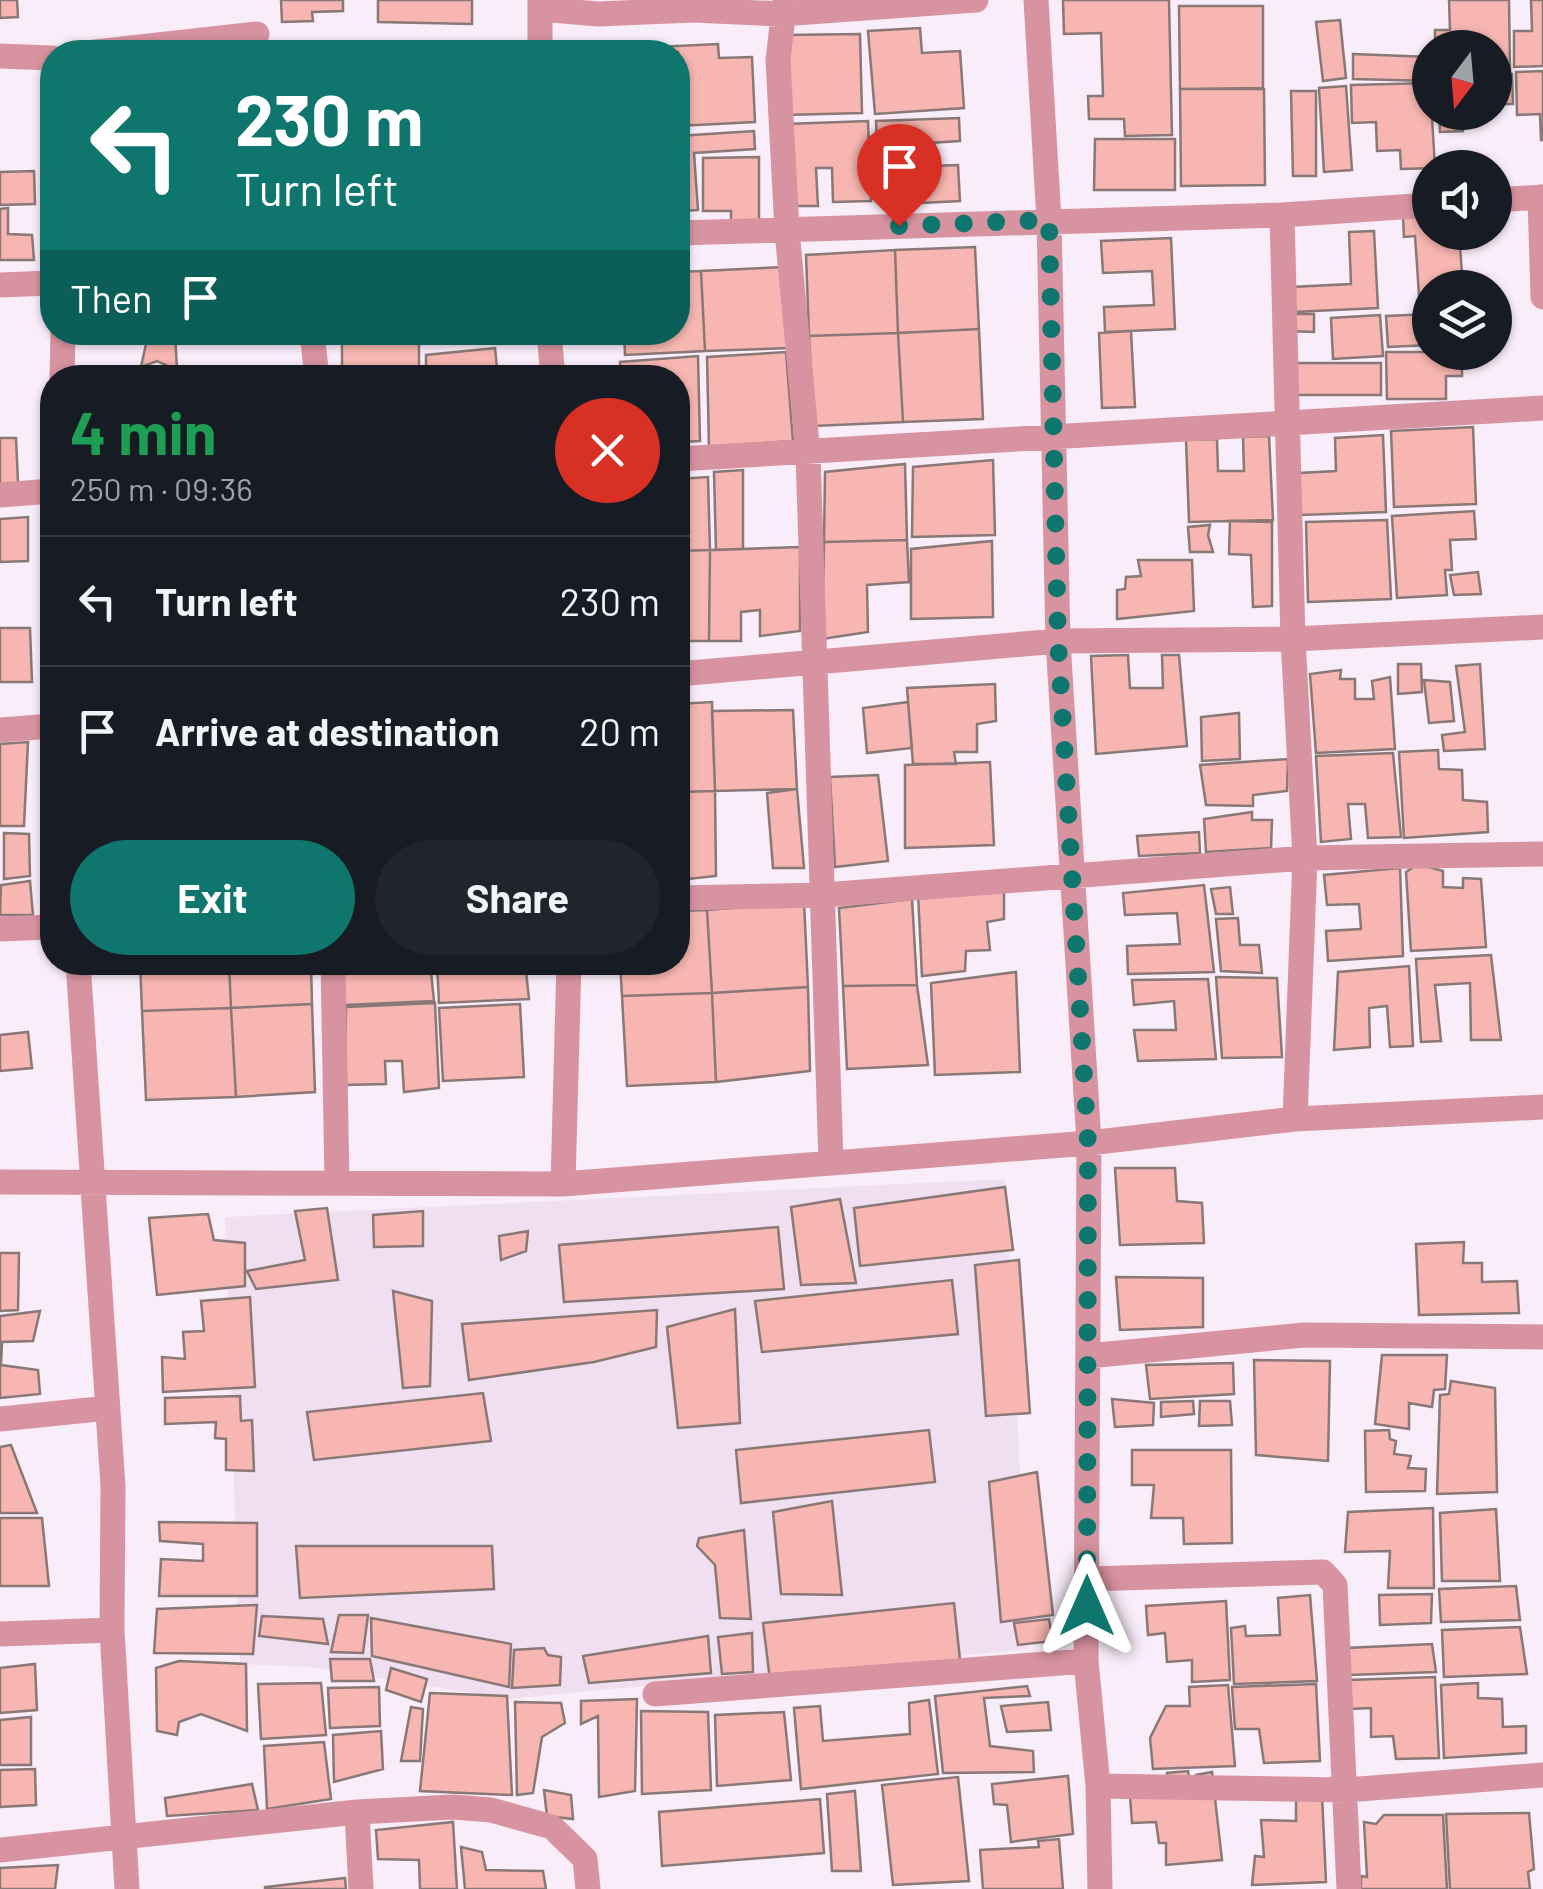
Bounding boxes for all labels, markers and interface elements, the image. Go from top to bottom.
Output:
north arrow [1412,30,1512,130]
map controls [1412,30,1512,370]
text: 230 m [235,76,423,160]
icon: left [70,80,200,210]
pin [857,124,942,227]
icon: arrive [872,139,927,194]
button: sound [1412,150,1512,250]
text: Turn left [235,161,399,215]
icon: arrive [173,270,228,325]
button: layers [1412,270,1512,370]
text: Then [70,275,153,321]
text: 4 min [70,395,217,467]
button: close [555,398,660,503]
text: 250 m · 09:36 [70,469,253,507]
icon: left [70,574,125,629]
text: Turn left [155,578,298,624]
text: 230 m [560,578,660,624]
icon: arrive [70,704,125,759]
text: Arrive at destination [155,708,500,754]
text: 20 m [579,708,660,754]
button: Exit [70,840,355,955]
button: Share [375,840,660,955]
position arrow [1035,1554,1139,1658]

